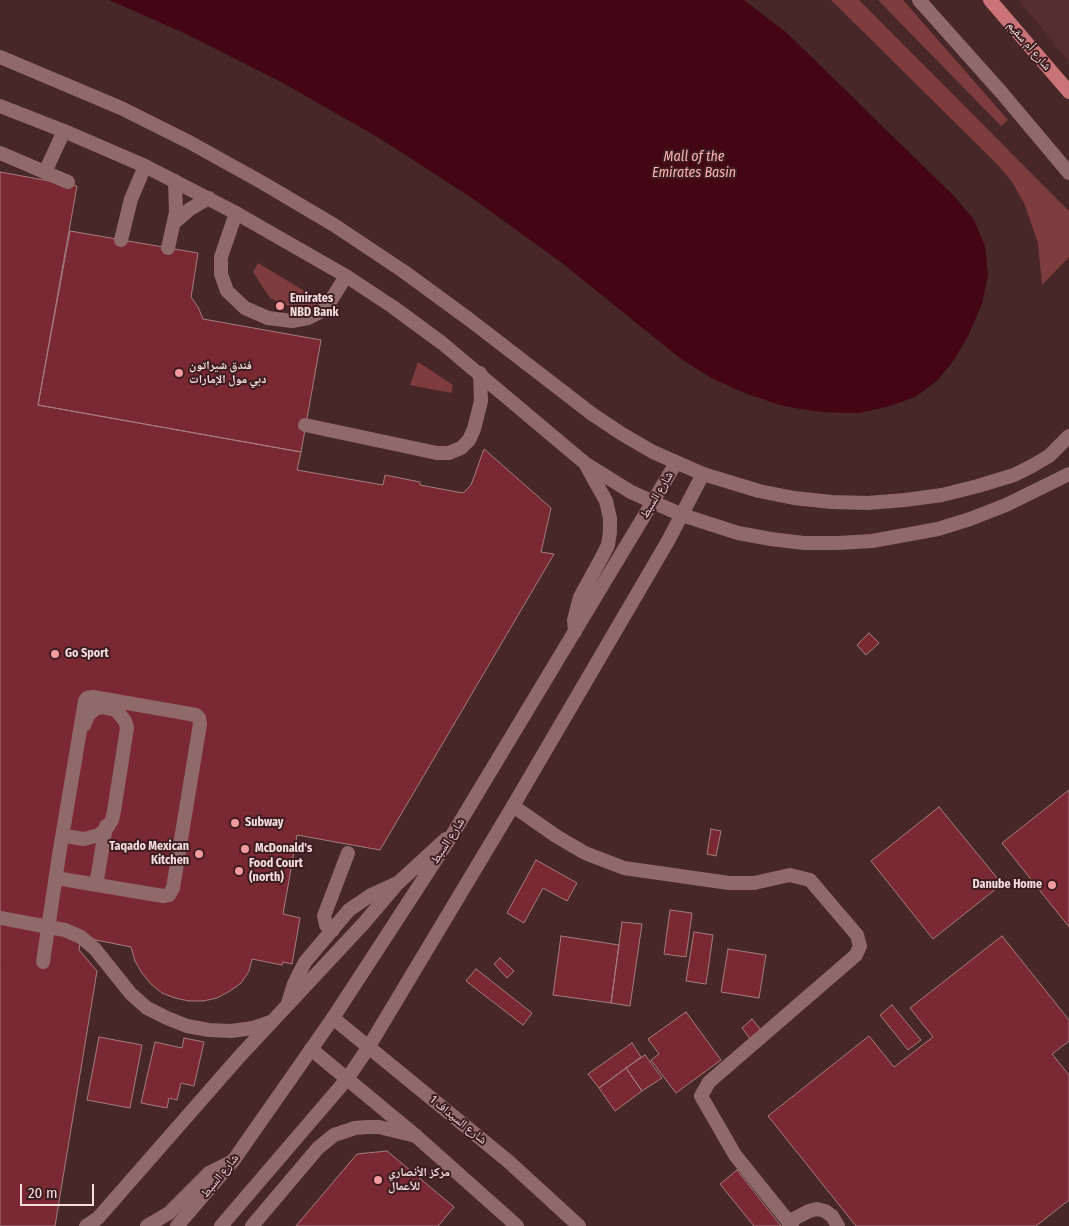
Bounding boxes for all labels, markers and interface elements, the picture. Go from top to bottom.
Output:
street label: شارع أم سقيم [1004,18,1054,74]
water label: Mall of the Emirates Basin [652,149,736,182]
place label: Emirates NBD Bank [290,292,339,320]
marker: Emirates NBD Bank [274,300,286,312]
place label: فندق شيراتون دبي مول الإمارات [189,359,266,387]
marker: فندق شيراتون دبي مول الإمارات [173,367,185,379]
street label: شارع السبط [637,469,677,521]
place label: Go Sport [65,647,109,661]
marker: Go Sport [49,648,61,660]
street label: شارع السبط [428,815,468,867]
place label: Subway [245,816,284,830]
marker: Subway [229,817,241,829]
place label: Taqado Mexican Kitchen [109,840,189,868]
place label: McDonald's [255,842,312,856]
marker: McDonald's [239,843,251,855]
marker: Taqado Mexican Kitchen [193,848,205,860]
place label: Food Court (north) [249,857,303,885]
marker: Food Court (north) [233,865,245,877]
place label: Danube Home [973,878,1042,892]
marker: Danube Home [1046,879,1058,891]
street label: شارع السيداف 1 [426,1093,490,1147]
street label: شارع السبط [198,1151,242,1201]
place label: مركز الأنصاري للأعمال [388,1166,450,1194]
scale bar [22,1174,96,1206]
marker: مركز الأنصاري للأعمال [372,1174,384,1186]
text: 20 m [28,1184,58,1202]

